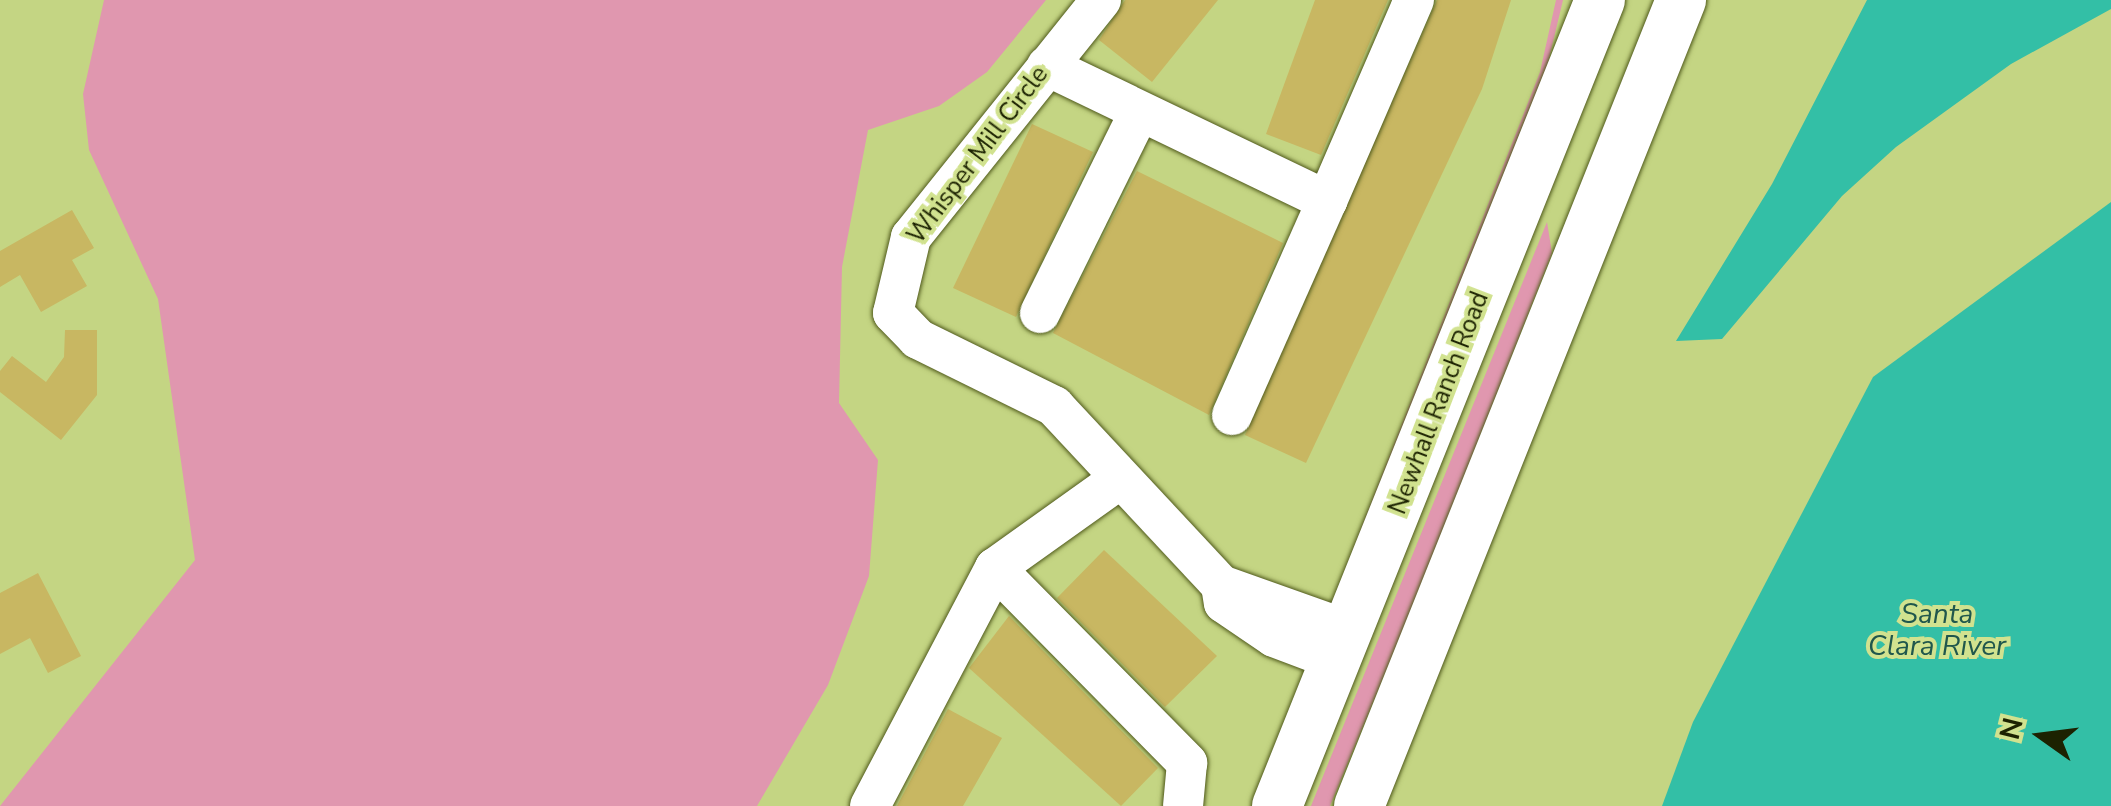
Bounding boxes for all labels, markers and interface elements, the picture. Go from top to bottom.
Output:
street label: Whisper Mill Circle [901,60,1055,250]
street label: Newhall Ranch Road [1383,288,1495,518]
water label: Santa Clara River [1868,597,2006,663]
north arrow [1991,686,2091,786]
text: N [1991,714,2033,744]

